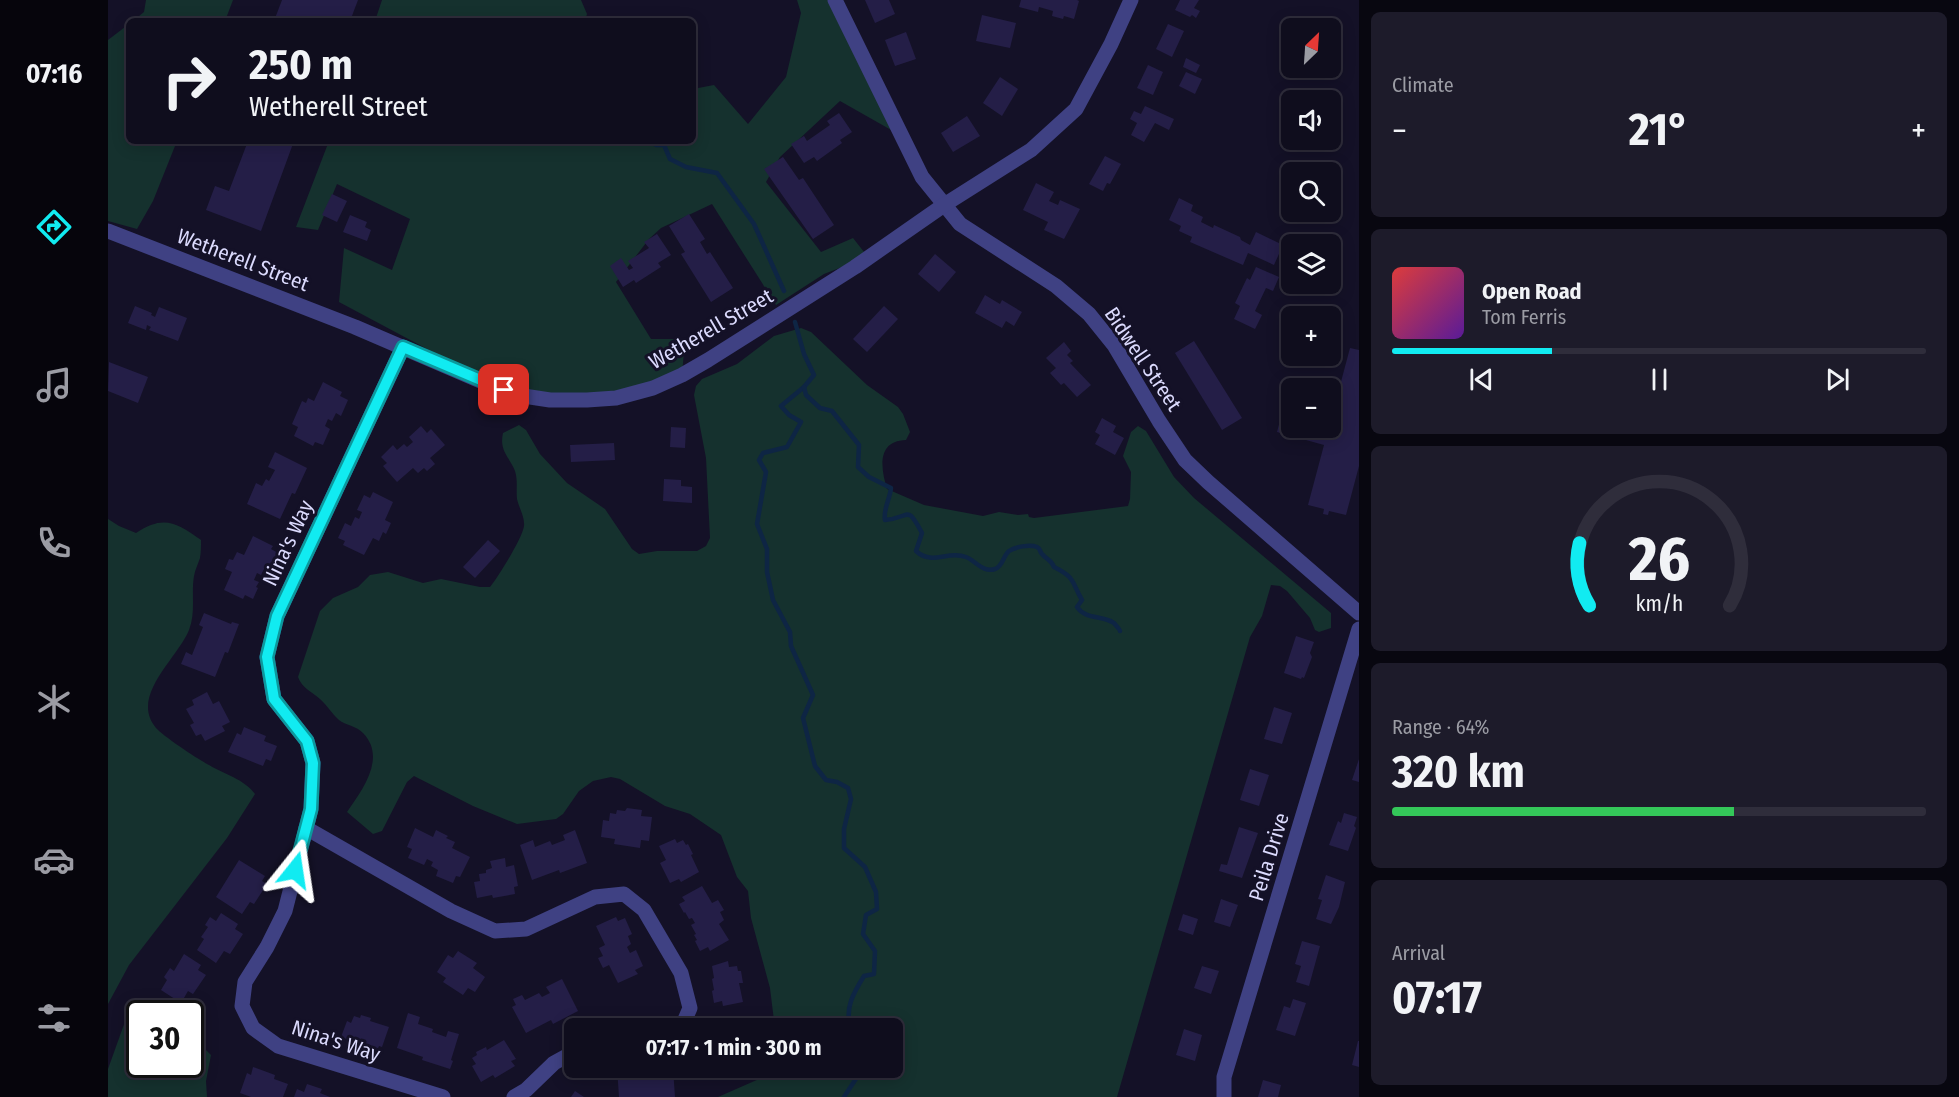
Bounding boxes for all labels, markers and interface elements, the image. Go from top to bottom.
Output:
north arrow [1281,18,1341,78]
map controls [1281,18,1341,438]
text: 250 m [249,40,353,90]
icon: right [150,42,228,120]
text: 07:16 [26,58,82,90]
text: Climate [1392,73,1454,97]
button: sound [1281,90,1341,150]
text: Wetherell Street [249,91,428,123]
text: 21° [1629,103,1689,157]
text: − [1392,111,1407,151]
text: + [1911,111,1926,151]
button: search [1281,162,1341,222]
icon: directions [33,206,75,248]
street label: Wetherell Street [173,223,313,297]
button: layers [1281,234,1341,294]
text: Open Road [1482,278,1582,305]
street label: Wetherell Street [644,283,778,375]
street label: Bidwell Street [1099,302,1187,416]
text: Tom Ferris [1482,305,1566,329]
button: + [1281,306,1341,366]
icon: previous [1465,363,1498,396]
icon: pause [1643,363,1676,396]
icon: next [1821,363,1854,396]
icon: music [33,364,75,406]
pin [478,364,529,415]
icon: arrive [487,373,520,406]
button: − [1281,378,1341,438]
street label: Nina's Way [257,495,319,590]
icon: phone [33,522,75,564]
text: 26 [1627,522,1690,597]
text: km/h [1635,591,1683,617]
icon: climate [33,681,75,723]
text: Range · 64% [1392,715,1489,739]
text: 320 km [1392,745,1525,799]
street label: Peila Drive [1243,810,1295,904]
position arrow [263,838,327,902]
icon: car [33,839,75,881]
text: Arrival [1392,941,1445,965]
text: 07:17 [1392,971,1482,1025]
icon: filters [33,997,75,1039]
speed limit sign: 30 [126,1000,204,1078]
street label: Nina's Way [288,1014,384,1068]
text: 07:17 · 1 min · 300 m [645,1034,822,1061]

